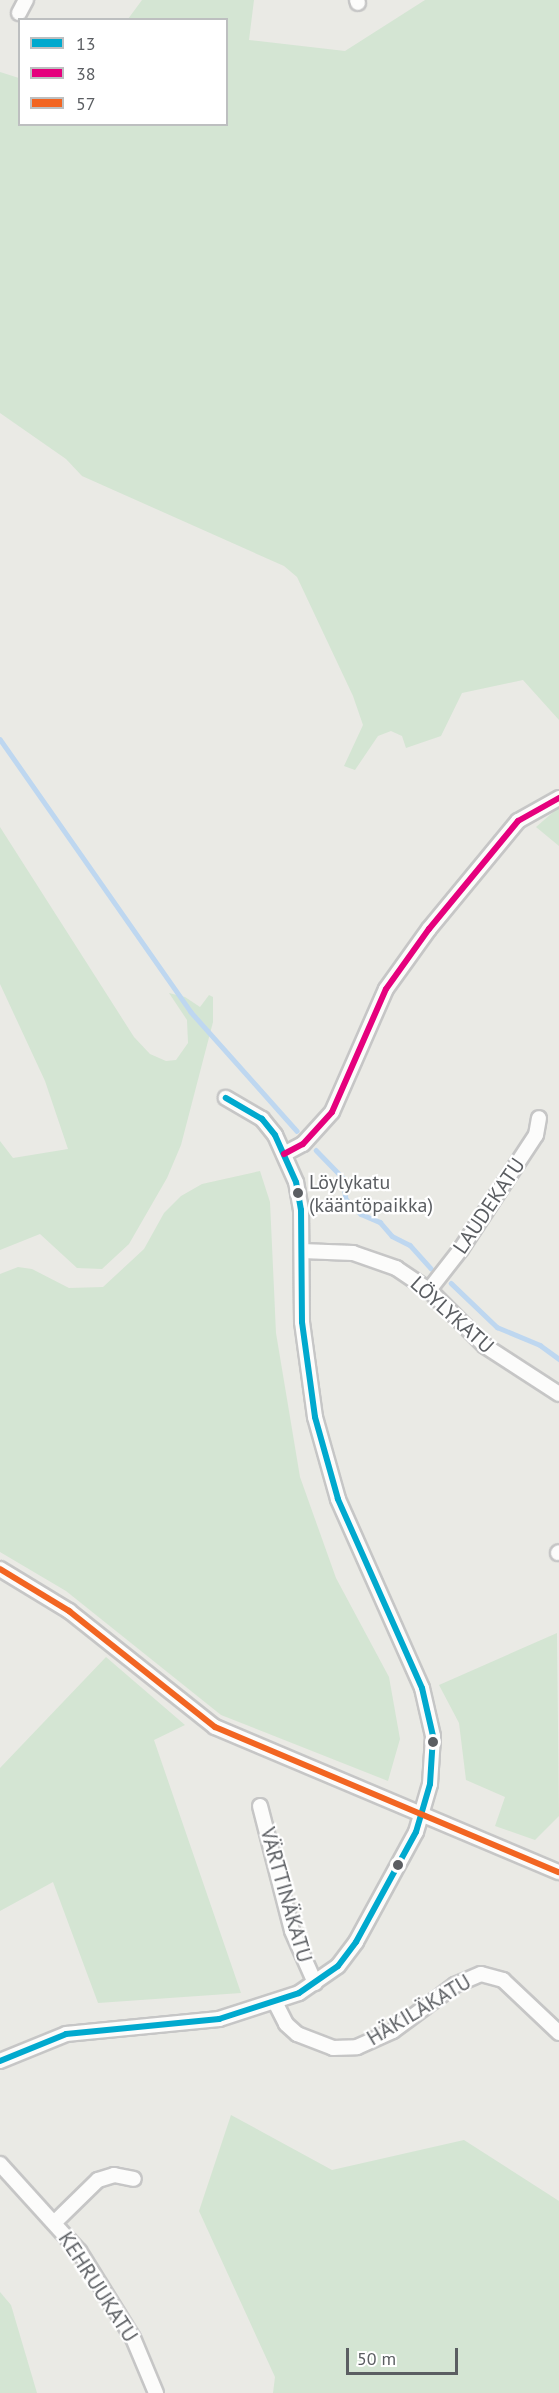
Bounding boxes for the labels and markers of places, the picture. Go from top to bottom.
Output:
place label: Löylykatu (kääntöpaikka) [309,1170,433,1217]
marker: Löylykatu (kääntöpaikka) [292,1187,304,1199]
unlabelled marker [427,1736,439,1748]
unlabelled marker [392,1859,404,1871]

